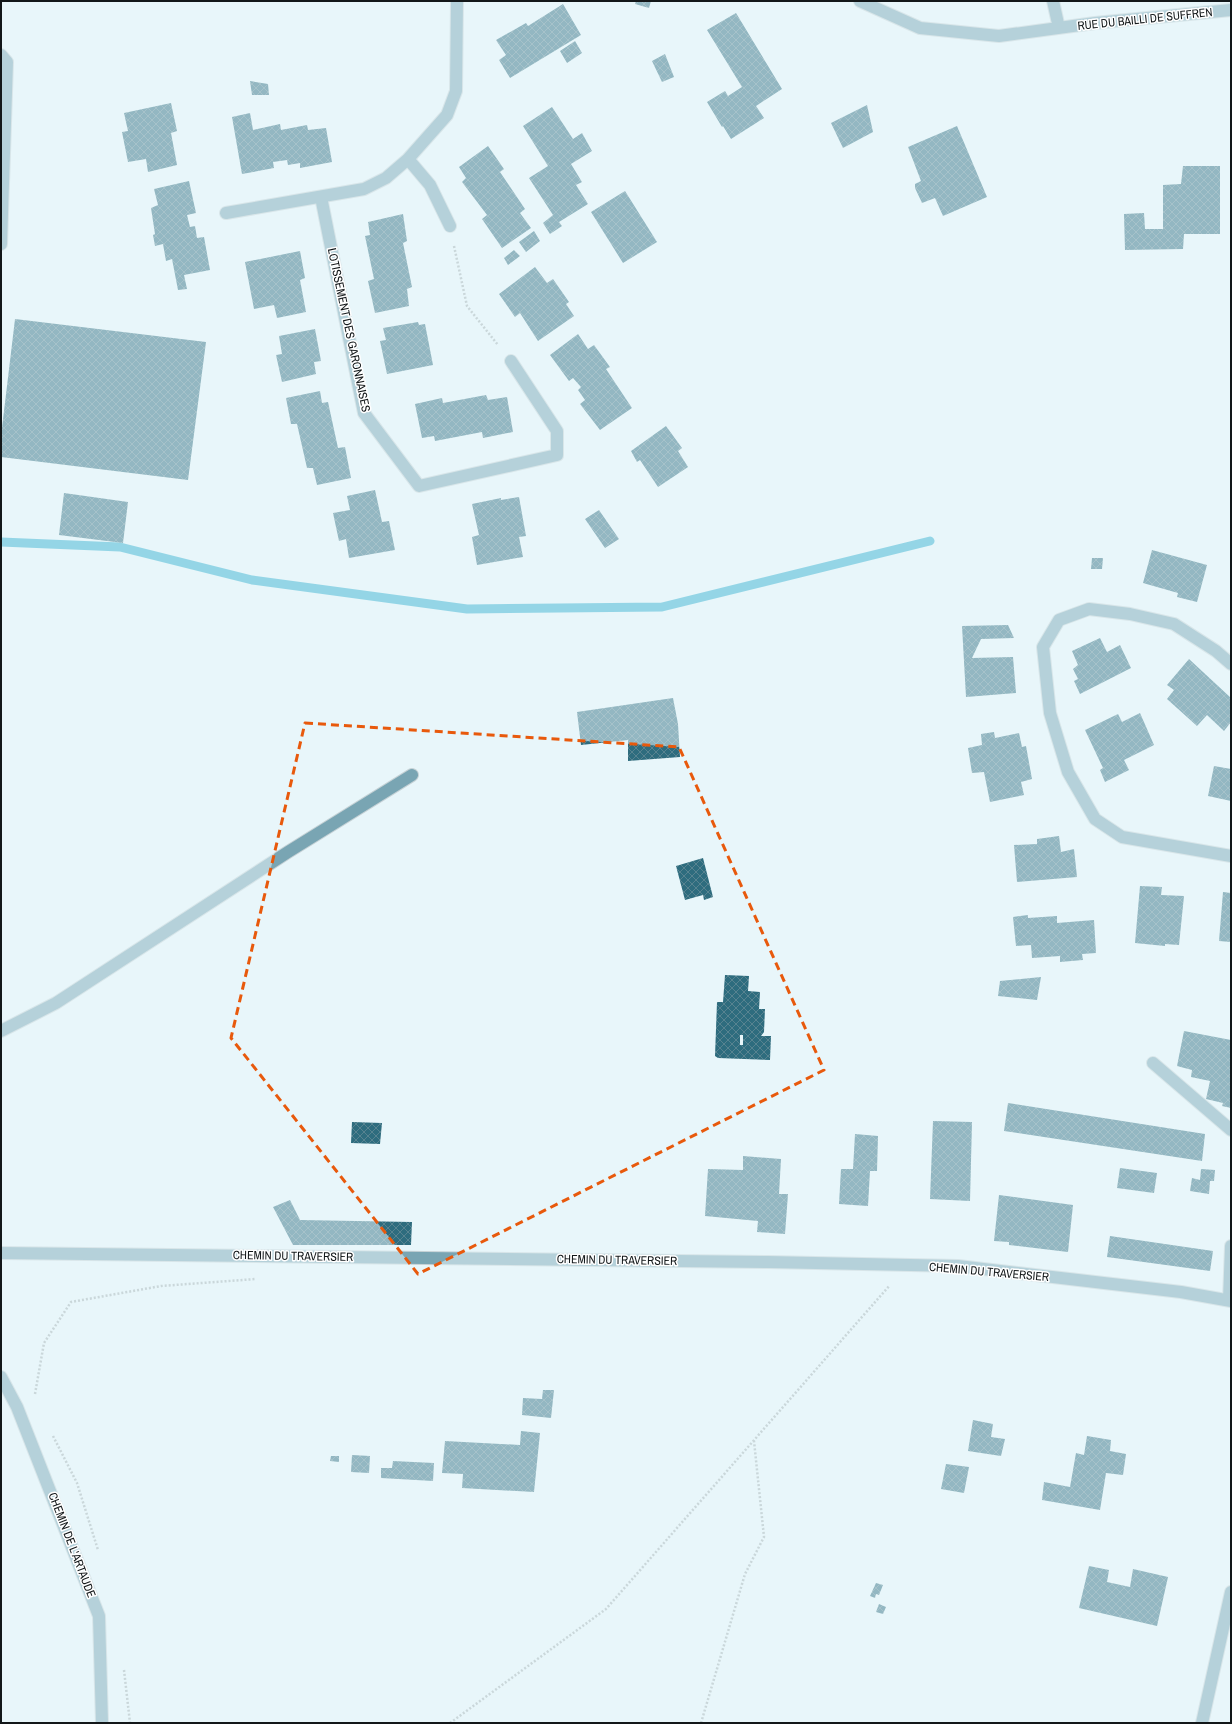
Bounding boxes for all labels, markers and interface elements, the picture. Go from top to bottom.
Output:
street label: RUE DU BAILLI DE SUFFREN [1077,4,1213,34]
street label: LOTISSEMENT DES GARONNAISES [324,247,374,414]
street label: CHEMIN DU TRAVERSIER [233,1247,353,1265]
street label: CHEMIN DU TRAVERSIER [557,1251,677,1269]
street label: CHEMIN DU TRAVERSIER [928,1259,1050,1285]
street label: CHEMIN DE L'ARTAUDE [45,1490,99,1600]

